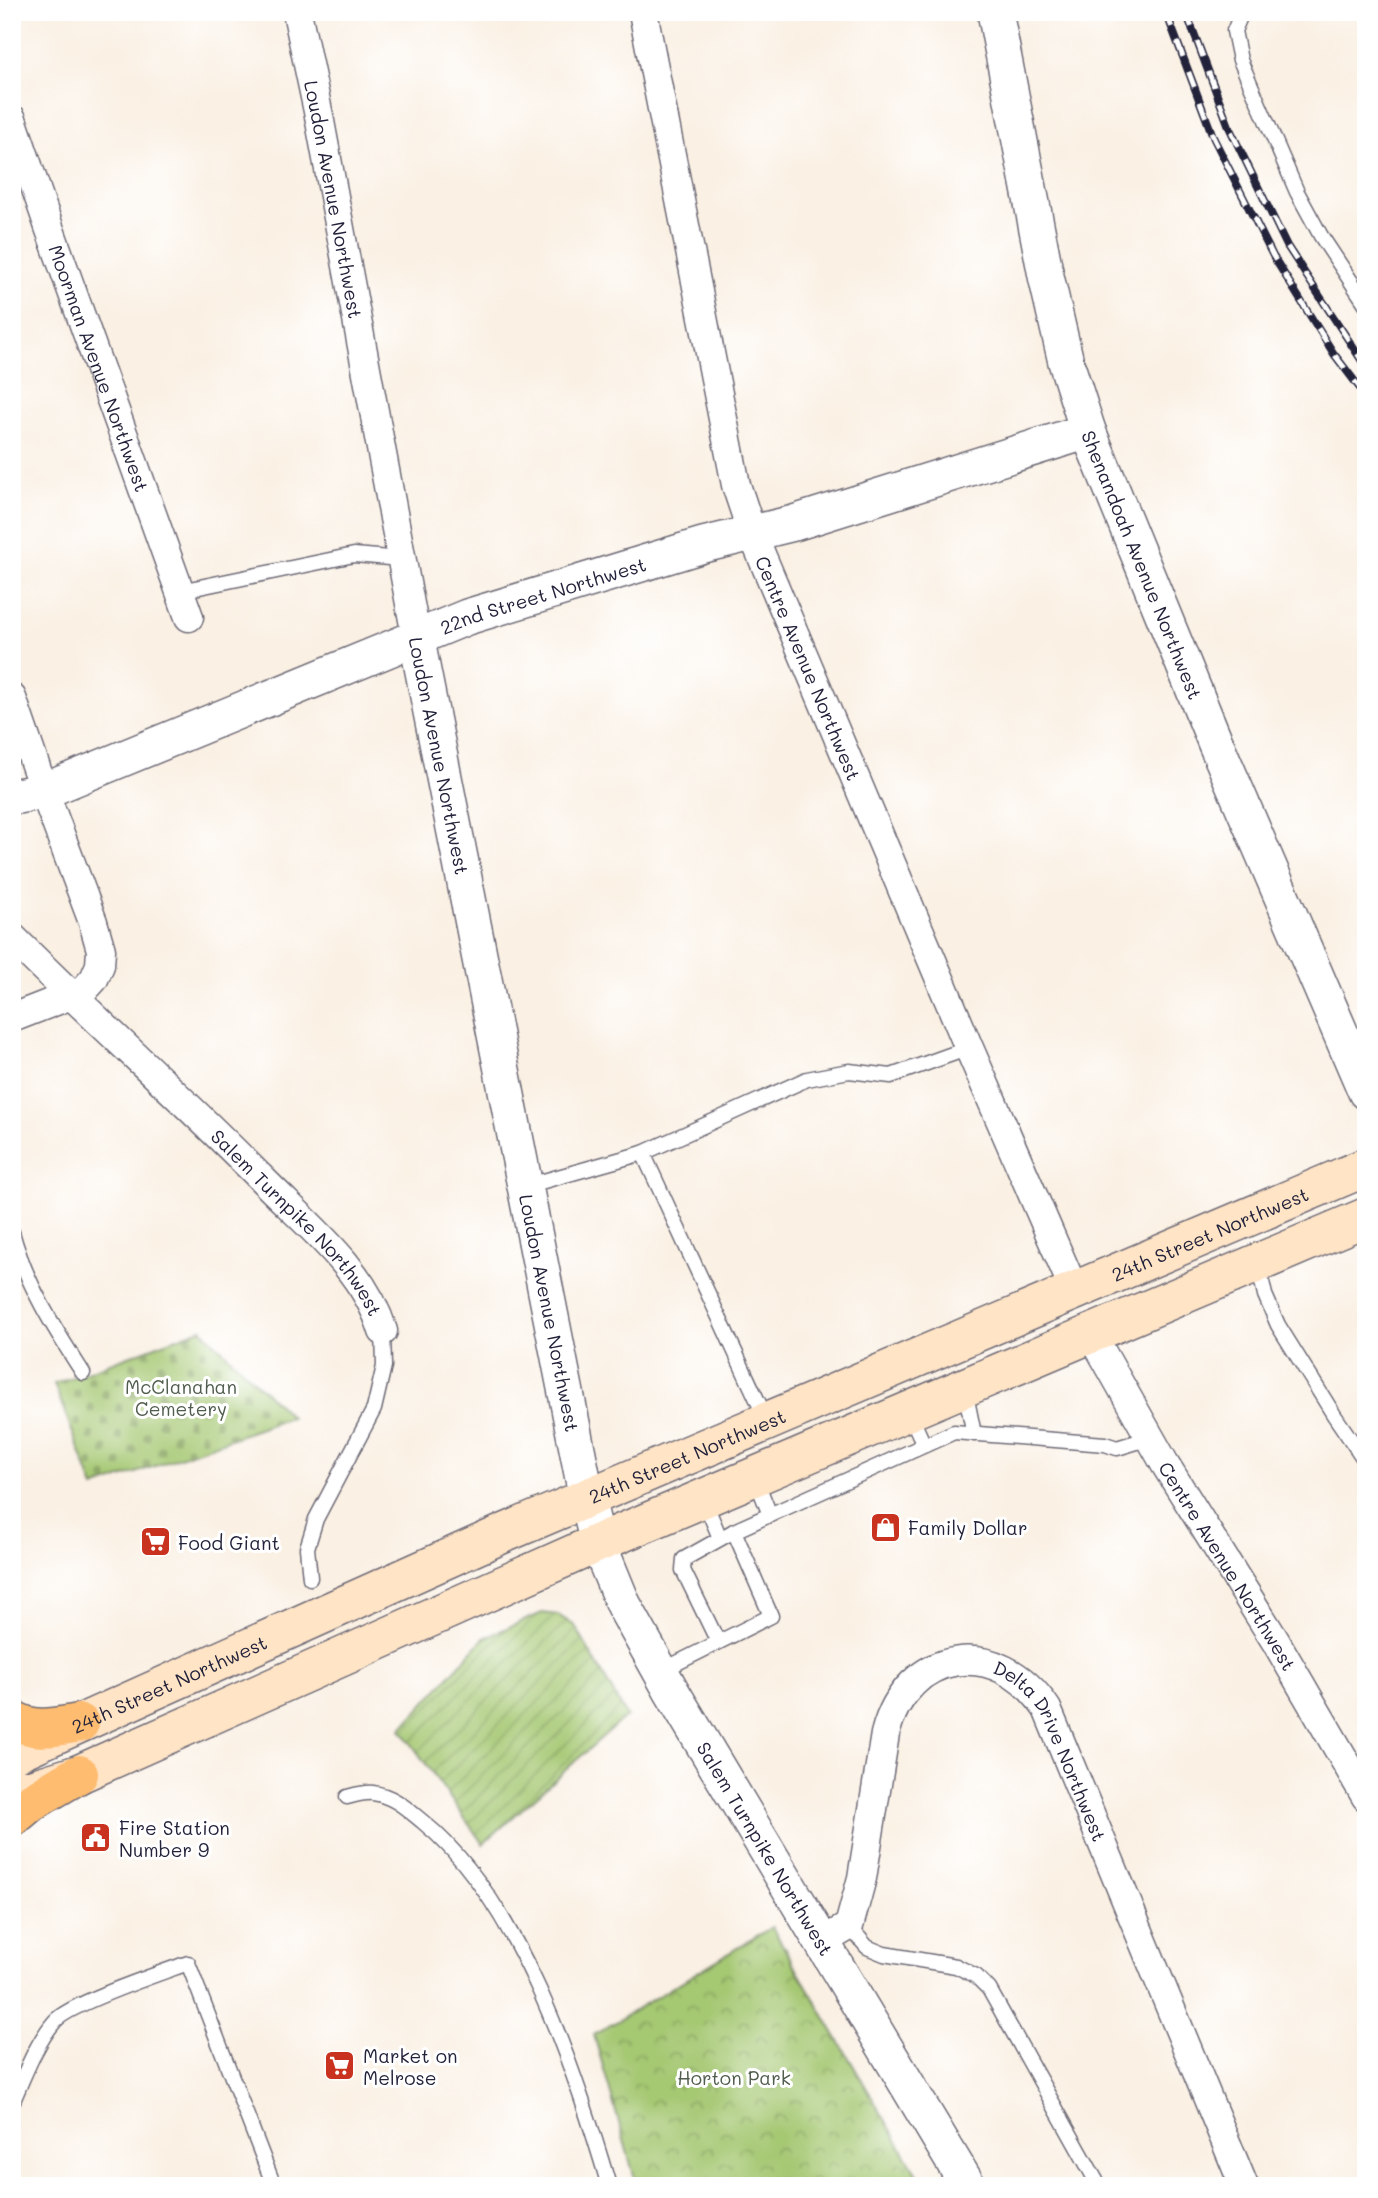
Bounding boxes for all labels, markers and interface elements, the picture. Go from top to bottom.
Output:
street label: Loudon Avenue Northwest [299,78,369,320]
street label: Moorman Avenue Northwest [44,241,155,495]
street label: Shenandoah Avenue Northwest [1077,427,1209,703]
street label: 22nd Street Northwest [436,551,649,639]
street label: Centre Avenue Northwest [750,552,867,784]
street label: Loudon Avenue Northwest [404,635,475,877]
street label: Salem Turnpike Northwest [206,1123,388,1319]
street label: 24th Street Northwest [1107,1181,1312,1286]
street label: Loudon Avenue Northwest [514,1192,586,1434]
park label: McClanahan Cemetery [125,1374,237,1421]
street label: 24th Street Northwest [585,1403,789,1508]
street label: Centre Avenue Northwest [1154,1456,1302,1675]
shop icon: Family Dollar [868,1510,902,1544]
place label: Family Dollar [908,1515,1027,1540]
supermarket icon: Food Giant [138,1525,172,1559]
place label: Food Giant [178,1530,280,1555]
street label: 24th Street Northwest [67,1629,271,1738]
street label: Delta Drive Northwest [990,1654,1113,1845]
street label: Salem Turnpike Northwest [692,1737,839,1960]
place label: Fire Station Number 9 [119,1815,230,1862]
public building icon: Fire Station Number 9 [79,1821,113,1855]
place label: Market on Melrose [363,2043,458,2090]
supermarket icon: Market on Melrose [323,2049,357,2083]
park label: Horton Park [677,2065,791,2090]

